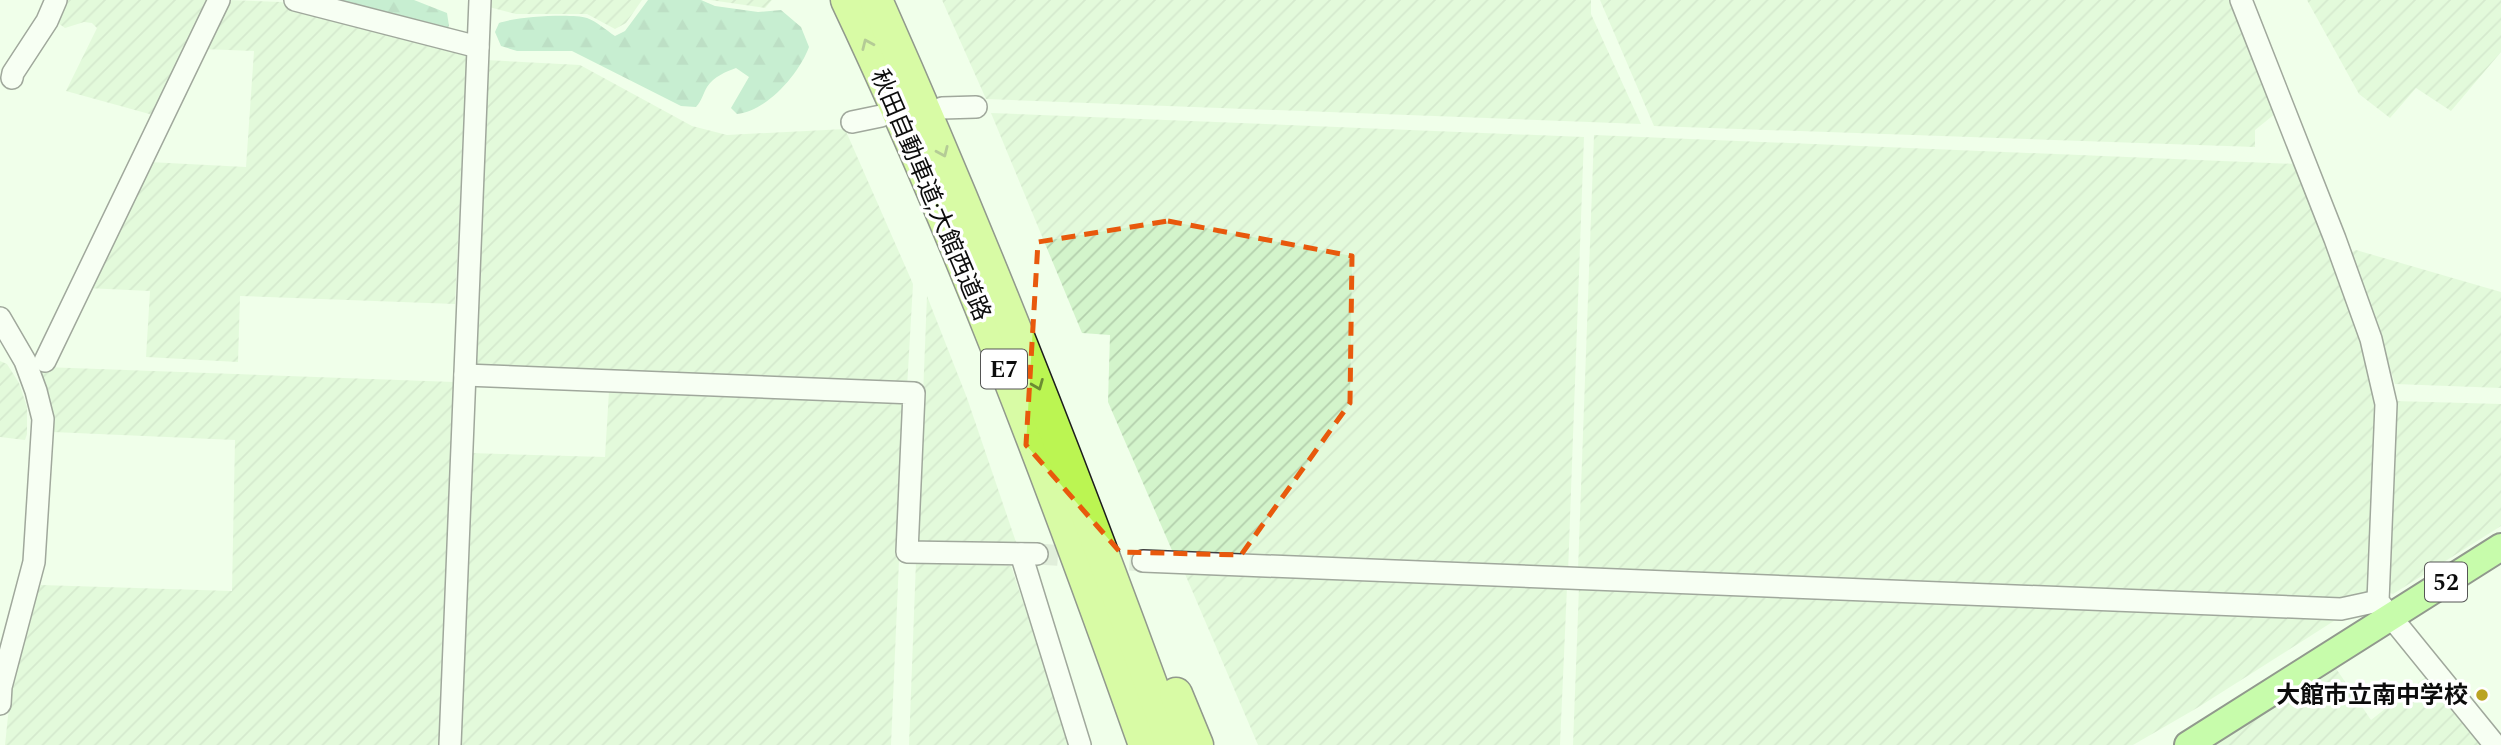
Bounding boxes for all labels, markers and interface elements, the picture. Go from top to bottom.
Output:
one-way arrow [861,39,875,51]
street label: 秋田自動車道;大館西道路 [861,64,999,327]
one-way arrow [934,146,948,158]
road number: E7 [981,350,1027,388]
one-way arrow [1030,378,1044,391]
road number: 52 [2425,562,2467,602]
place label: 大館市立南中学校 [2276,678,2468,714]
marker: 大館市立南中学校 [2474,687,2490,703]

